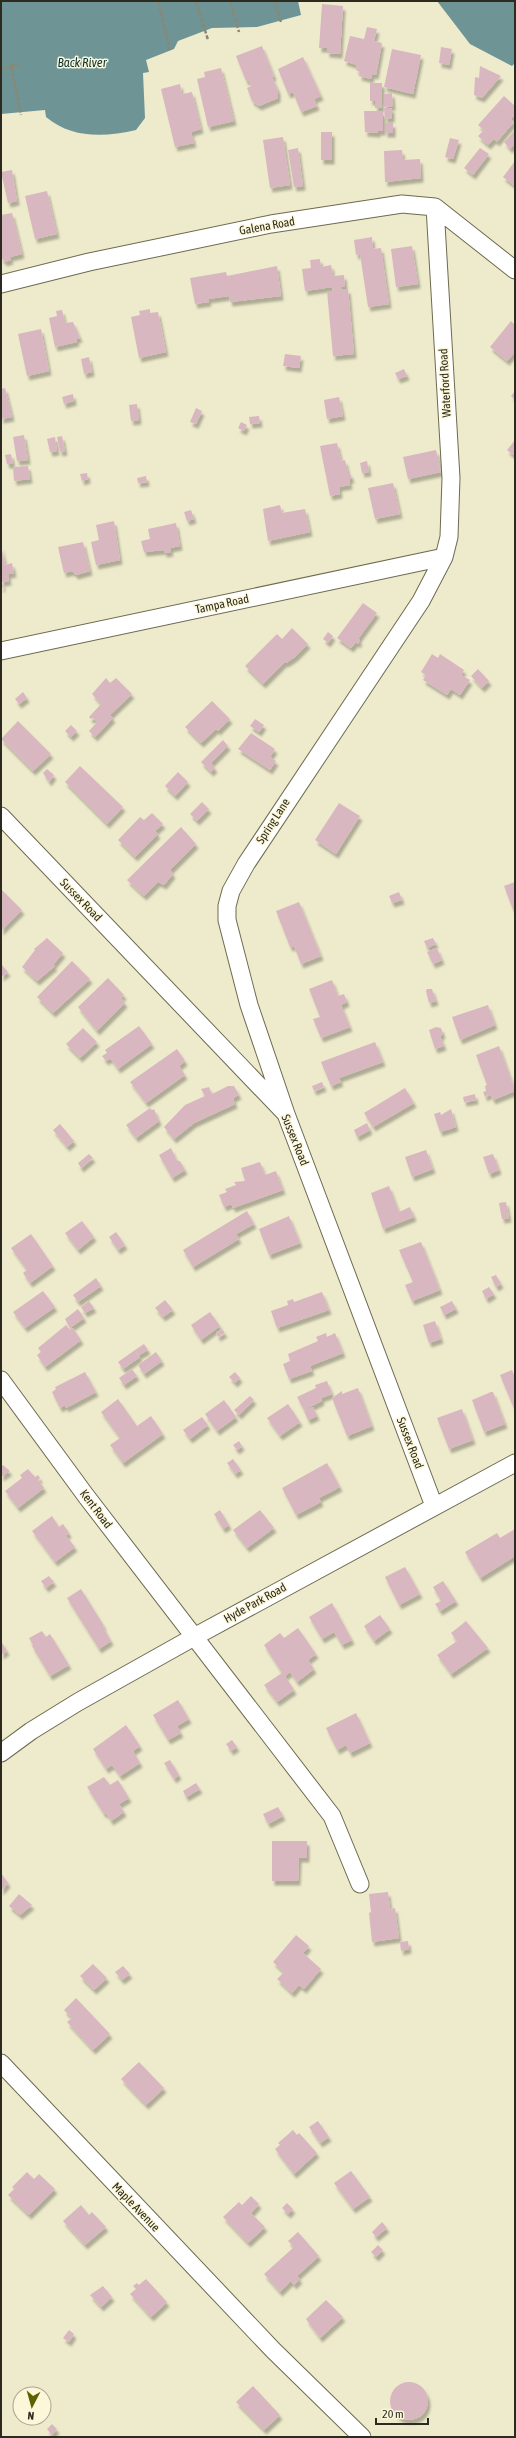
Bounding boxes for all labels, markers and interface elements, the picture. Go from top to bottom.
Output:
water label: Back River [58,55,108,70]
street label: Galena Road [238,214,296,238]
street label: Waterford Road [436,348,454,418]
street label: Tampa Road [194,591,250,617]
street label: Spring Lane [253,796,293,846]
street label: Sussex Road [57,876,105,924]
street label: Sussex Road [278,1112,312,1168]
street label: Sussex Road [394,1415,426,1471]
street label: Kent Road [77,1487,115,1531]
street label: Hyde Park Road [221,1580,289,1626]
street label: Maple Avenue [109,2180,163,2234]
north arrow [12,2386,52,2426]
scale bar [376,2400,428,2426]
text: 20 m [382,2407,404,2421]
text: N [27,2410,35,2422]

